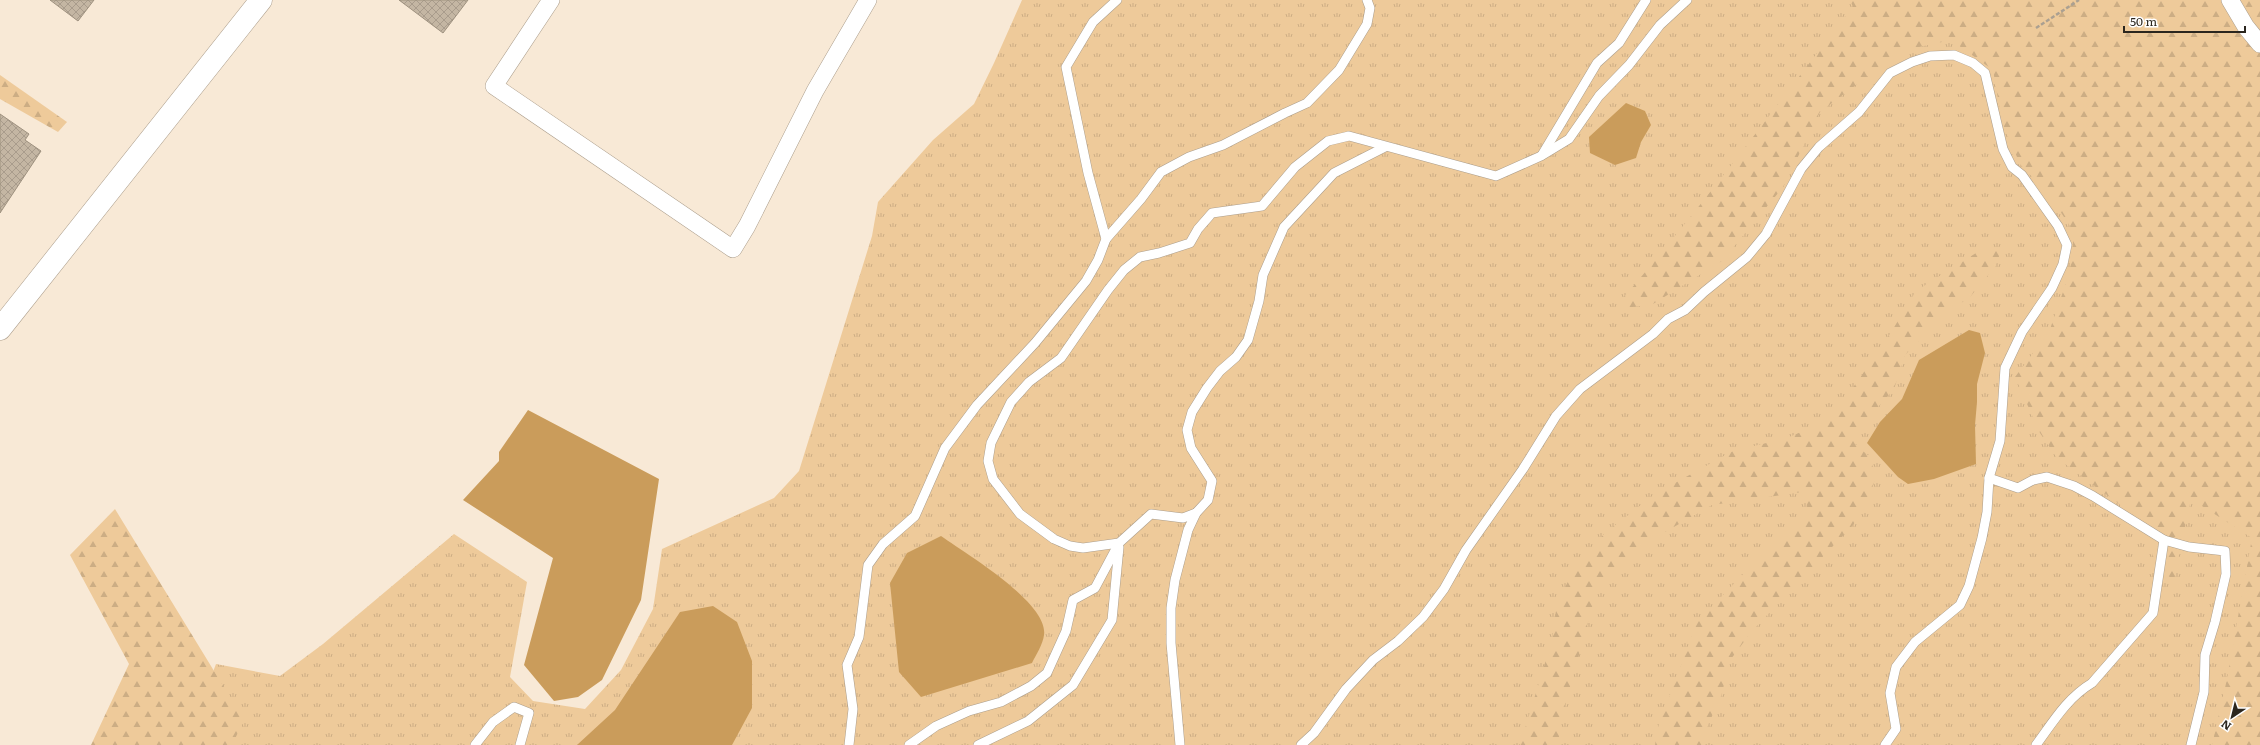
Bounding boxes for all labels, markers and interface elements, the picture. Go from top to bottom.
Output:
scale bar [2124,8,2245,34]
text: 50 m [2130,12,2157,30]
north arrow [2212,697,2252,737]
text: N [2217,717,2234,735]

